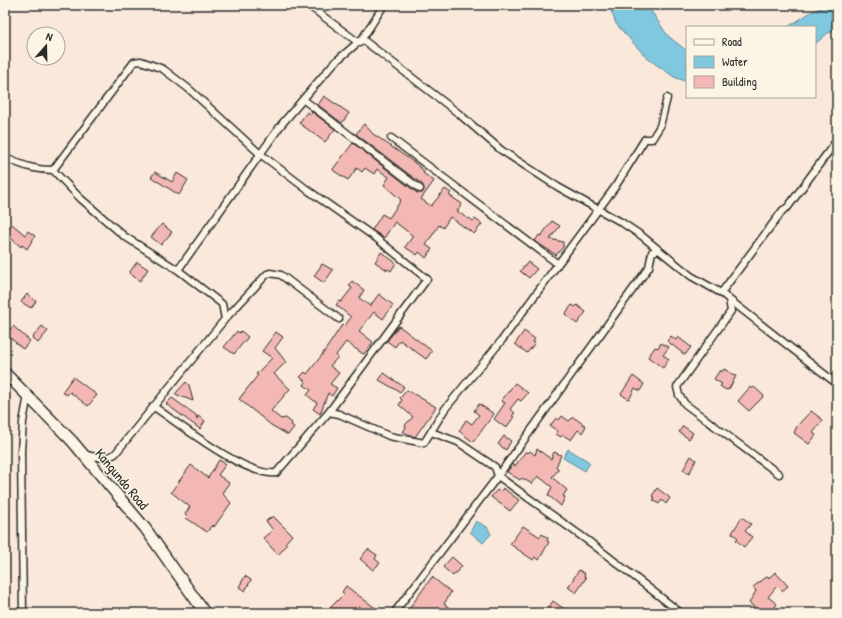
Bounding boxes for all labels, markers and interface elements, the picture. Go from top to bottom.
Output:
north arrow [26,26,66,66]
legend [686,26,816,98]
text: N [44,29,55,44]
text: Road [722,33,742,50]
text: Water [722,53,748,70]
text: Building [722,73,757,90]
street label: Kangundo Road [90,444,154,514]

